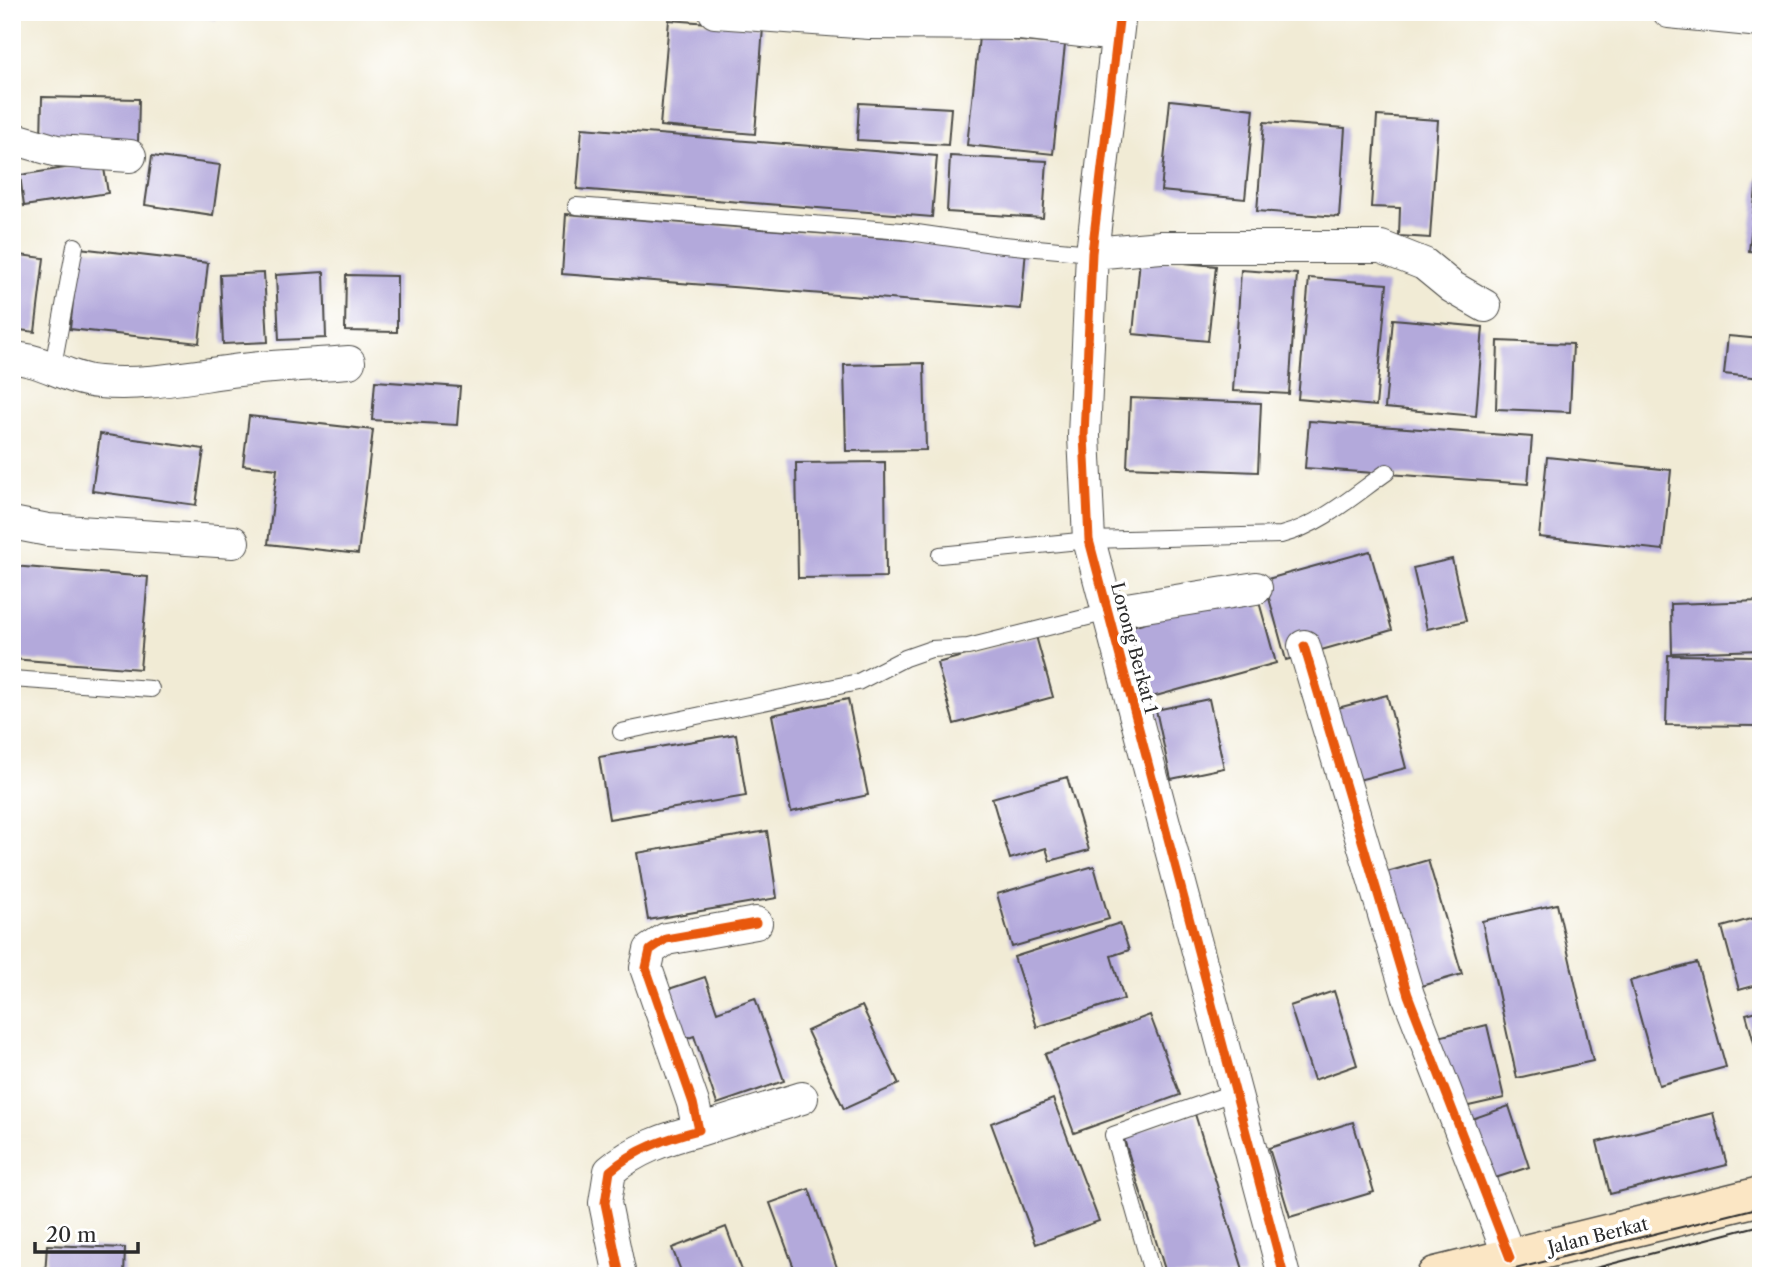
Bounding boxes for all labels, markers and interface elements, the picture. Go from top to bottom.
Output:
street label: Lorong Berkat 1 [1106,580,1162,717]
scale bar [35,1211,138,1255]
street label: Jalan Berkat [1543,1213,1651,1260]
text: 20 m [46,1222,97,1247]

